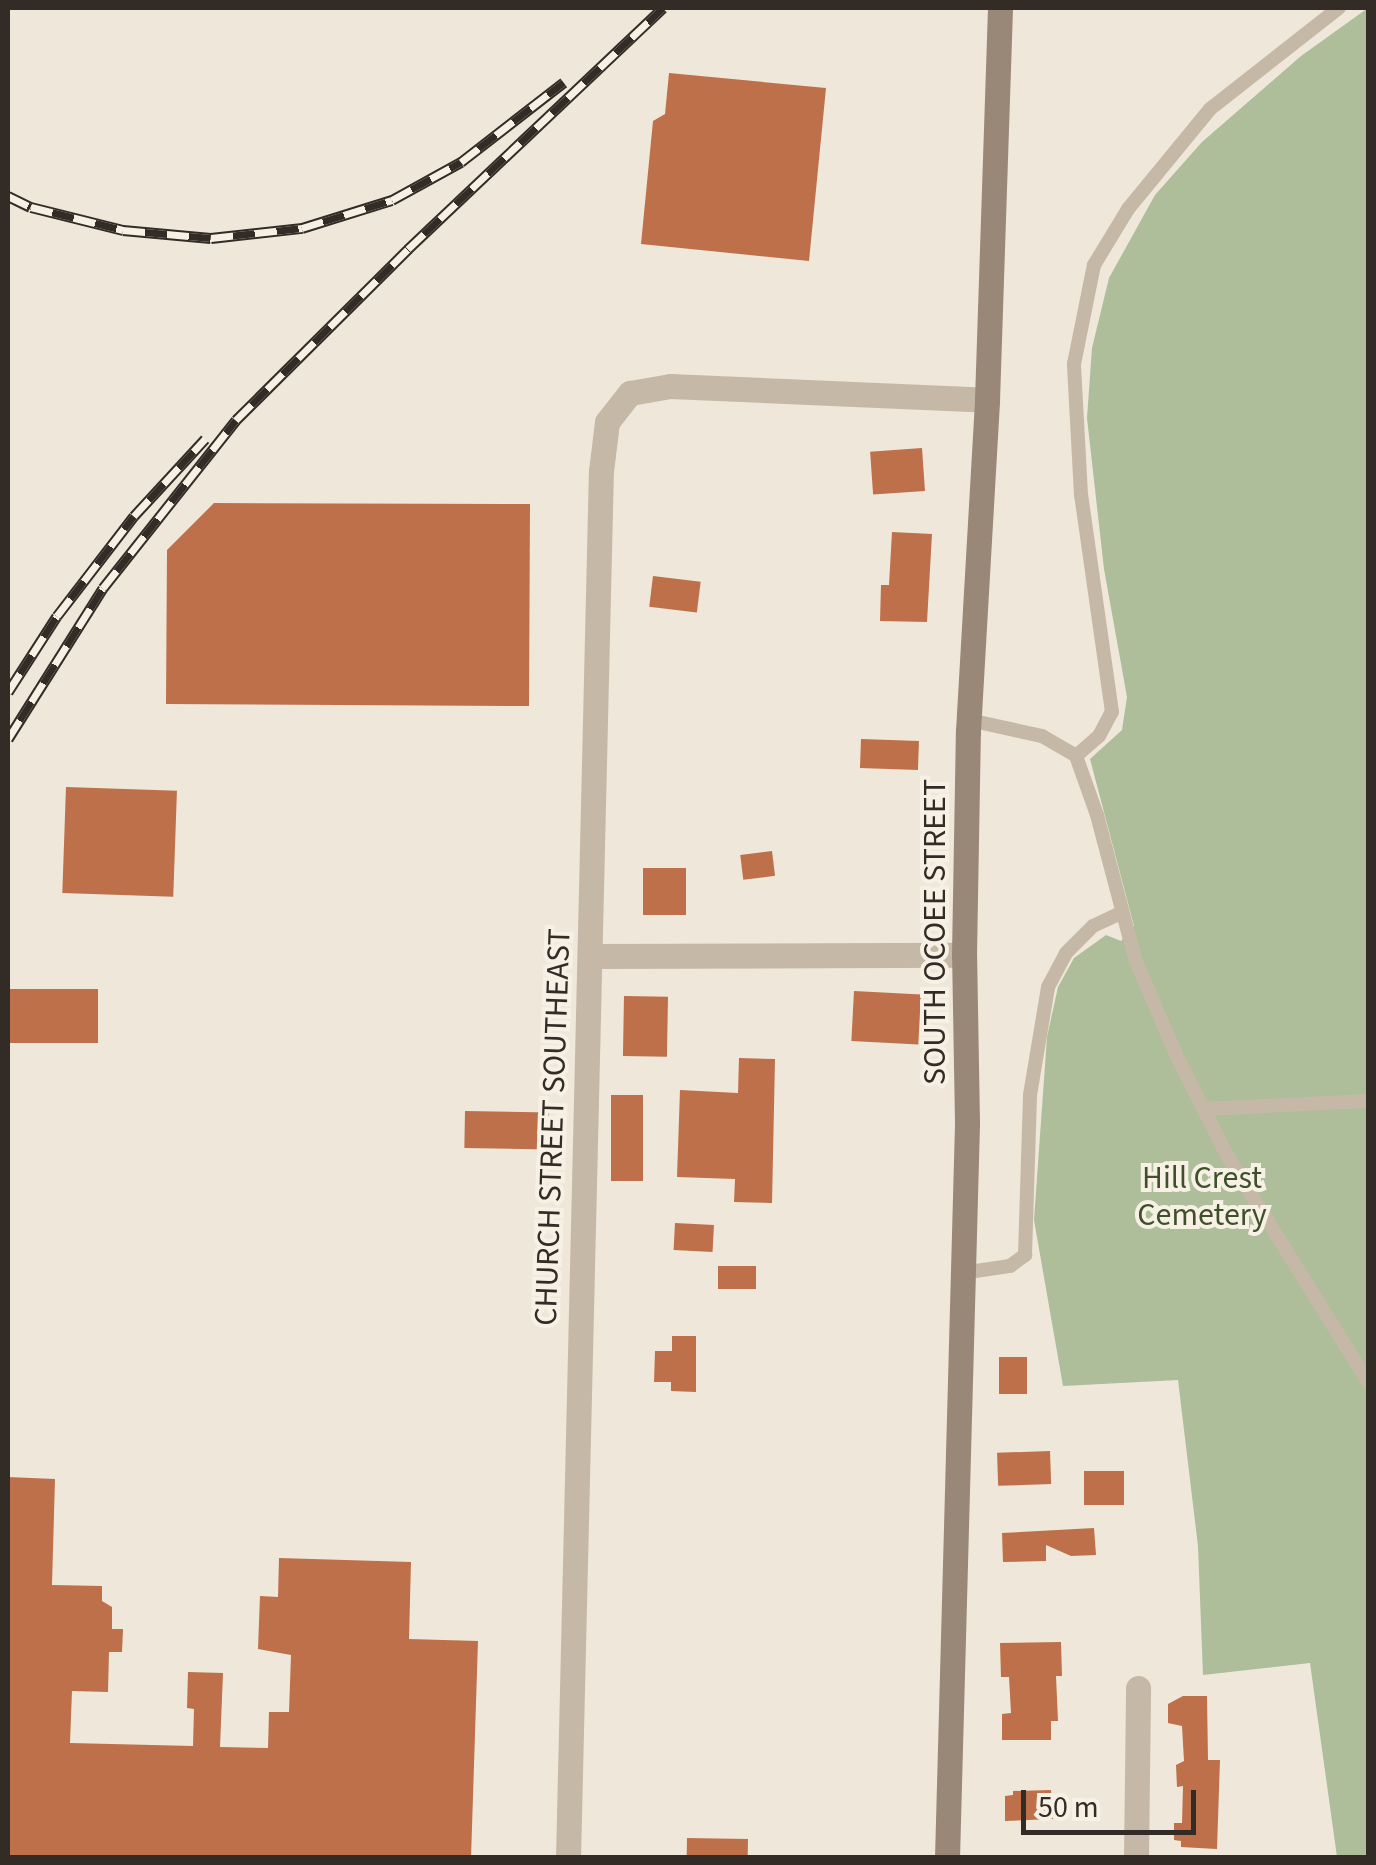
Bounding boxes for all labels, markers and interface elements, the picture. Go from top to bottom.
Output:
street label: SOUTH OCOEE STREET [916,779,954,1085]
street label: CHURCH STREET SOUTHEAST [527,928,579,1326]
park label: Hill Crest Cemetery [1137,1160,1267,1235]
scale bar [1026,1770,1201,1832]
text: 50 m [1038,1786,1099,1829]

